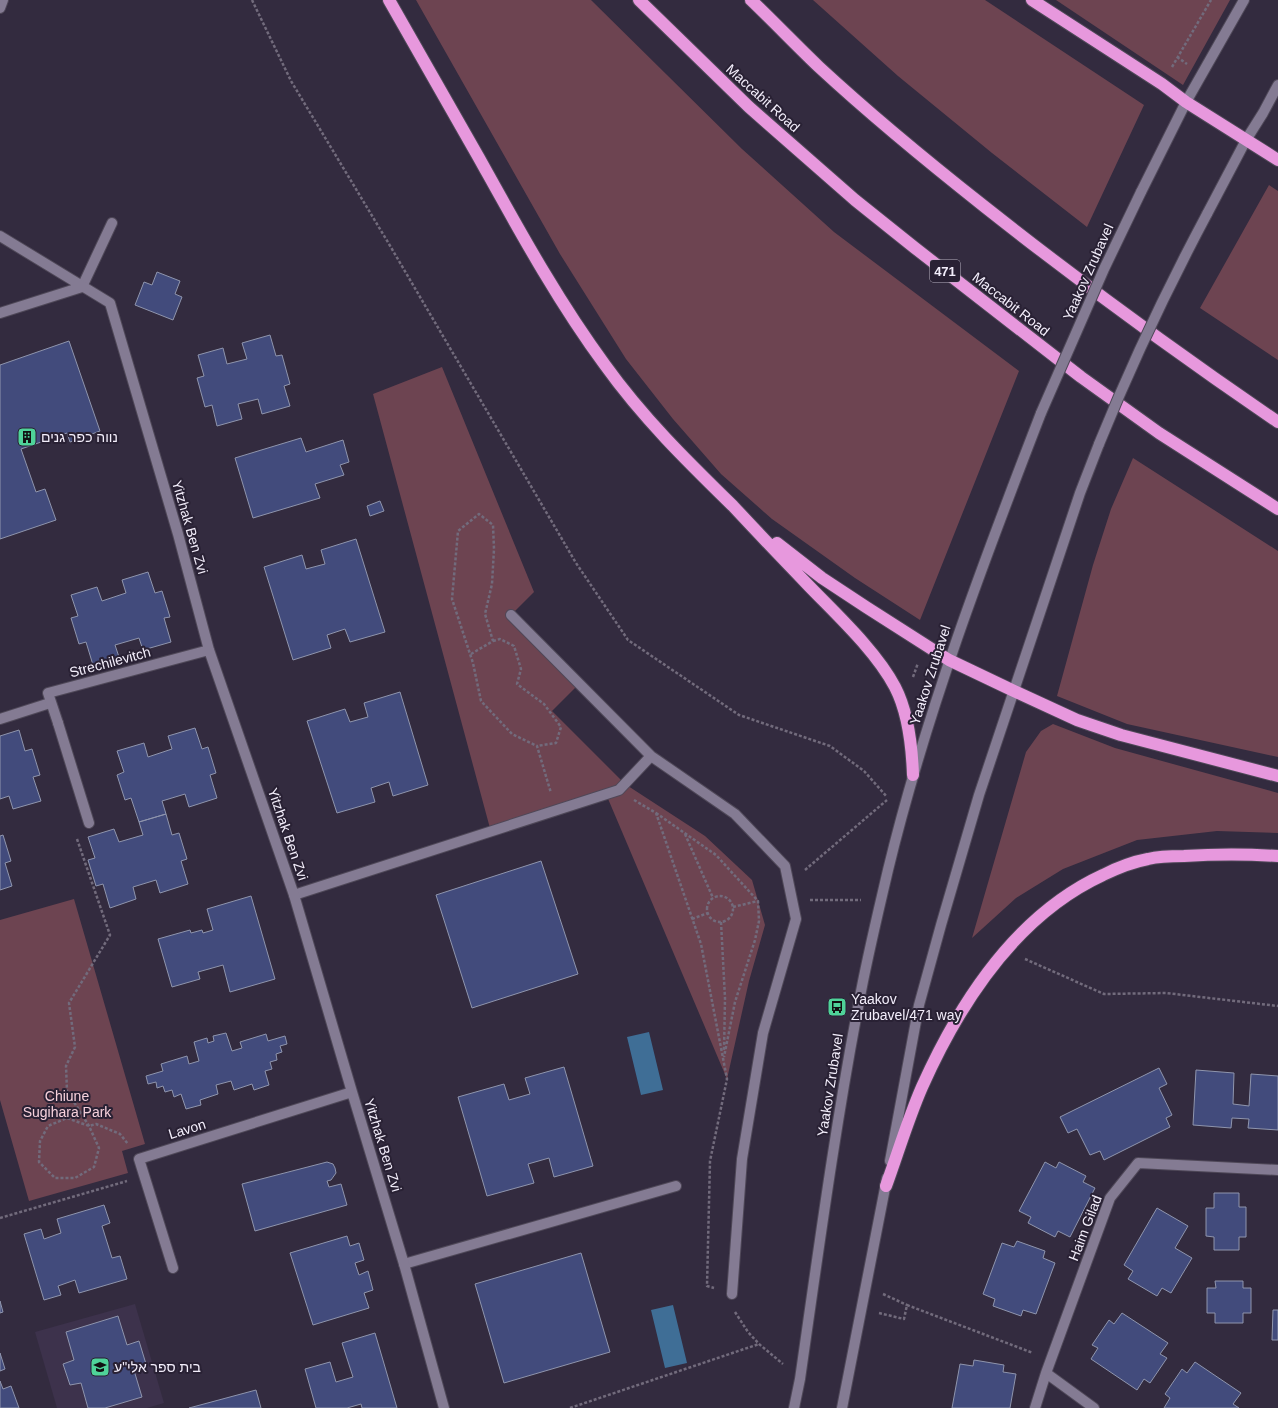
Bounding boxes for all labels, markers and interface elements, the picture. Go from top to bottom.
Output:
street label: Maccabit Road [723,61,803,135]
street label: Yaakov Zrubavel [1060,221,1116,323]
road number: 471 [930,260,960,282]
street label: Maccabit Road [969,269,1053,339]
building icon: נווה כפר גנים [16,426,38,448]
place label: נווה כפר גנים [41,429,118,445]
street label: Yitzhak Ben Zvi [169,478,211,576]
street label: Yaakov Zrubavel [906,623,954,727]
street label: Strechilevitch [68,643,152,681]
street label: Yitzhak Ben Zvi [265,786,311,882]
place label: Yaakov Zrubavel/471 way [851,991,962,1023]
bus stop icon: Yaakov Zrubavel/471 way [826,996,848,1018]
street label: Yaakov Zrubavel [814,1032,846,1138]
park label: Chiune Sugihara Park [23,1088,112,1120]
street label: Yitzhak Ben Zvi [361,1096,405,1194]
street label: Lavon [166,1116,208,1142]
street label: Haim Gilad [1065,1193,1105,1263]
school or university icon: בית ספר אלי"ע [89,1356,111,1378]
place label: בית ספר אלי"ע [114,1359,201,1375]

